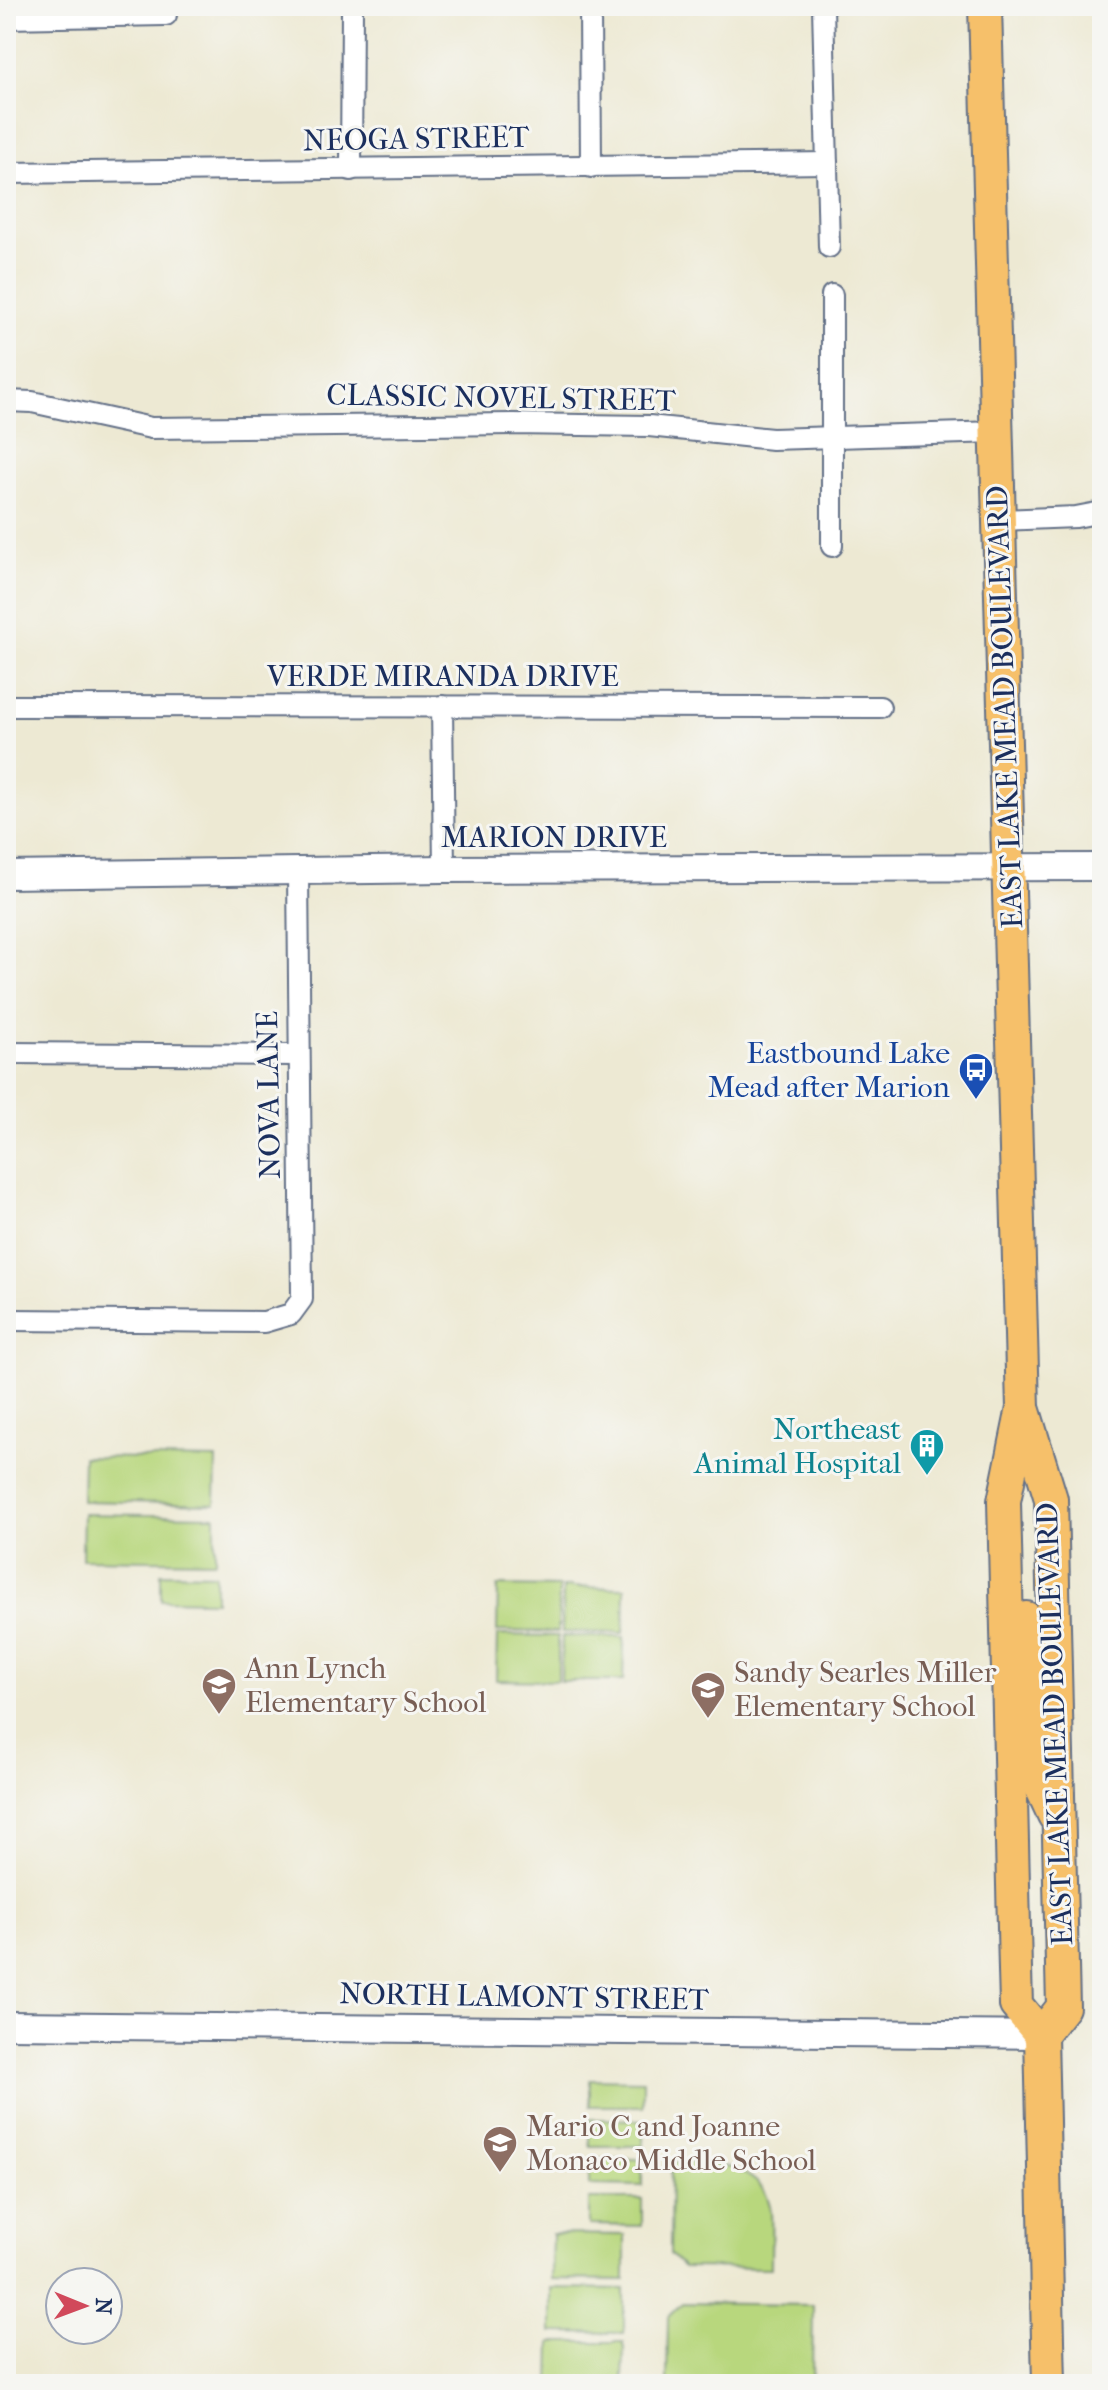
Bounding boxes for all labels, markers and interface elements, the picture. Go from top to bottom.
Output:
street label: NEOGA STREET [303,120,530,158]
street label: CLASSIC NOVEL STREET [326,377,677,419]
street label: EAST LAKE MEAD BOULEVARD [980,485,1030,929]
street label: VERDE MIRANDA DRIVE [266,659,619,694]
street label: MARION DRIVE [441,820,667,855]
street label: NOVA LANE [250,1011,288,1179]
place label: Eastbound Lake Mead after Marion [708,1036,951,1105]
bus stop icon: Eastbound Lake Mead after Marion [957,1051,995,1101]
place label: Northeast Animal Hospital [693,1412,901,1481]
building icon: Northeast Animal Hospital [908,1427,946,1477]
street label: EAST LAKE MEAD BOULEVARD [1030,1502,1080,1946]
place label: Ann Lynch Elementary School [244,1651,487,1720]
place label: Sandy Searles Miller Elementary School [734,1655,997,1724]
school or university icon: Ann Lynch Elementary School [200,1666,238,1716]
school or university icon: Sandy Searles Miller Elementary School [689,1670,727,1720]
street label: NORTH LAMONT STREET [339,1976,710,2018]
place label: Mario C and Joanne Monaco Middle School [526,2109,816,2178]
school or university icon: Mario C and Joanne Monaco Middle School [481,2124,519,2174]
north arrow [44,2266,124,2346]
text: N [90,2298,116,2315]

